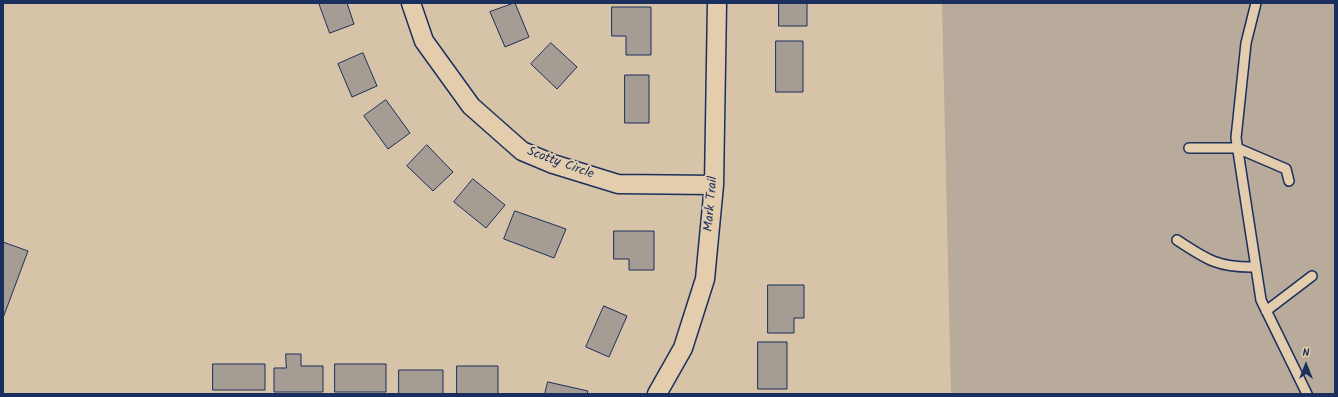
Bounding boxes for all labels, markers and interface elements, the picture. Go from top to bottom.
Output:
street label: Scotty Circle [524,145,596,183]
street label: Mark Trail [702,176,722,232]
text: N [1303,344,1309,362]
north arrow [1286,345,1326,385]

